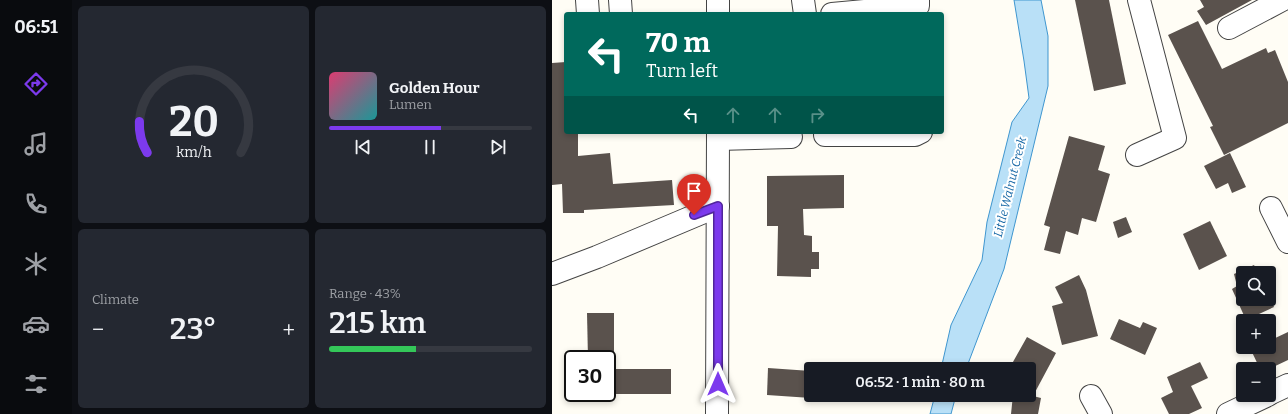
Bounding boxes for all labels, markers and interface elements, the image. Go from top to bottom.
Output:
text: 06:51 [14,16,58,38]
text: 70 m [646,26,710,59]
icon: left [580,28,632,80]
text: Turn left [646,60,718,82]
icon: directions [22,70,50,98]
text: Golden Hour [389,79,480,97]
text: 20 [169,96,218,146]
text: Lumen [389,97,432,112]
icon: left [680,104,702,126]
icon: ahead [722,104,744,126]
icon: ahead [764,104,786,126]
icon: right [806,104,828,126]
icon: music [22,130,50,158]
water label: Little Walnut Creek [991,135,1029,238]
icon: previous [352,136,374,158]
icon: pause [419,136,441,158]
icon: next [487,136,509,158]
text: km/h [176,143,211,160]
pin [677,174,711,215]
icon: arrive [683,180,705,202]
icon: phone [22,190,50,218]
icon: climate [22,250,50,278]
map controls [1236,266,1276,402]
button: search [1236,266,1276,306]
text: Range · 43% [329,286,401,301]
text: Climate [92,292,139,307]
text: 215 km [329,305,426,341]
icon: car [22,310,50,338]
text: 23° [170,311,217,347]
button: + [1236,314,1276,354]
text: − [92,316,104,343]
text: + [282,316,295,343]
speed limit sign: 30 [564,350,616,402]
button: − [1236,362,1276,402]
position arrow [697,363,739,405]
icon: filters [22,370,50,398]
text: 06:52 · 1 min · 80 m [855,373,985,391]

